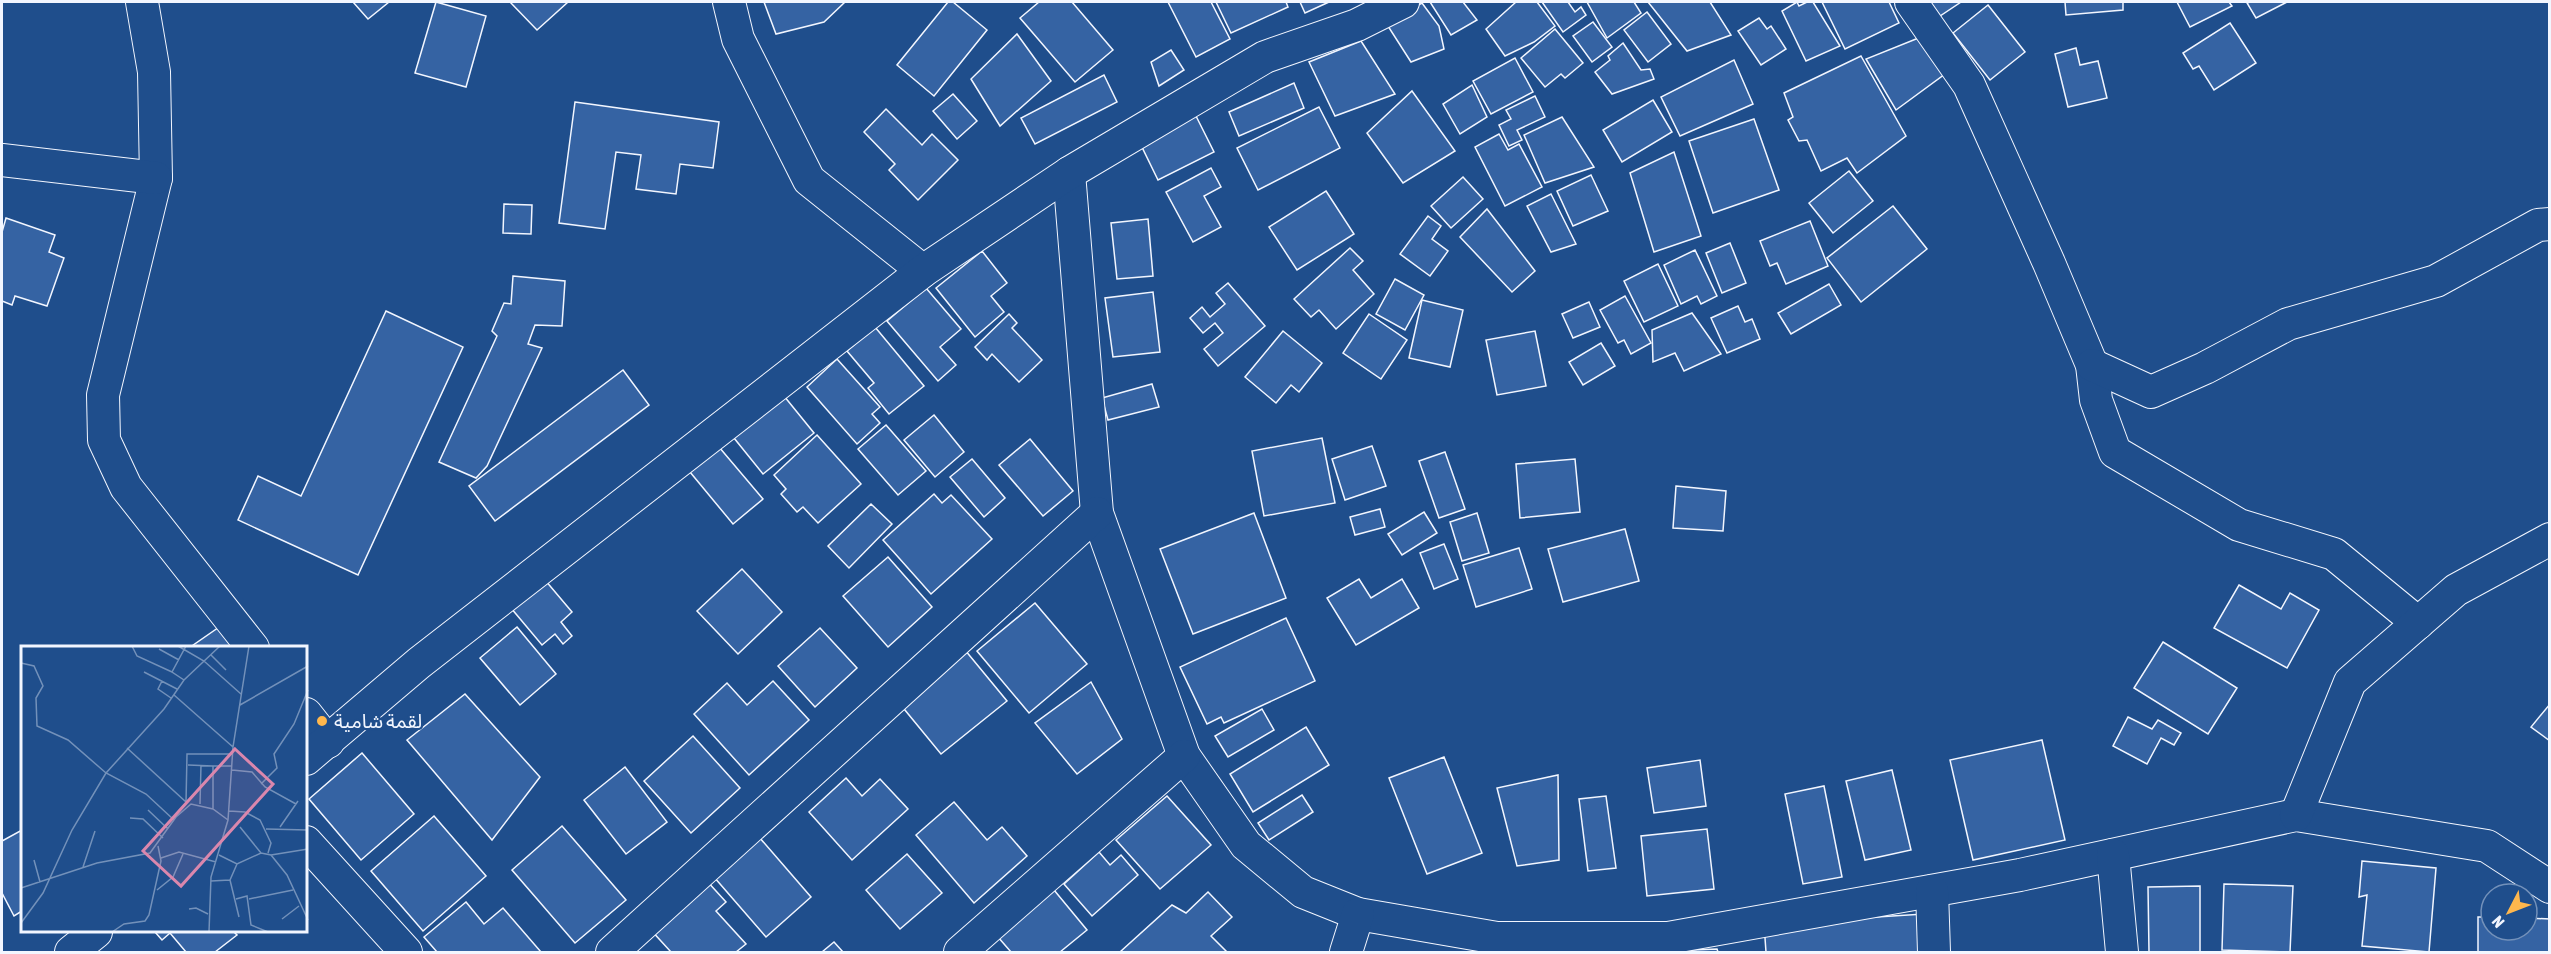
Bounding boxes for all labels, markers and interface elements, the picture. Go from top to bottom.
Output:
inset map [21,646,308,933]
place label: لقمة شامية [334,709,422,732]
marker: لقمة شامية [315,714,329,728]
north arrow [2479,882,2539,942]
text: N [2488,913,2508,932]

